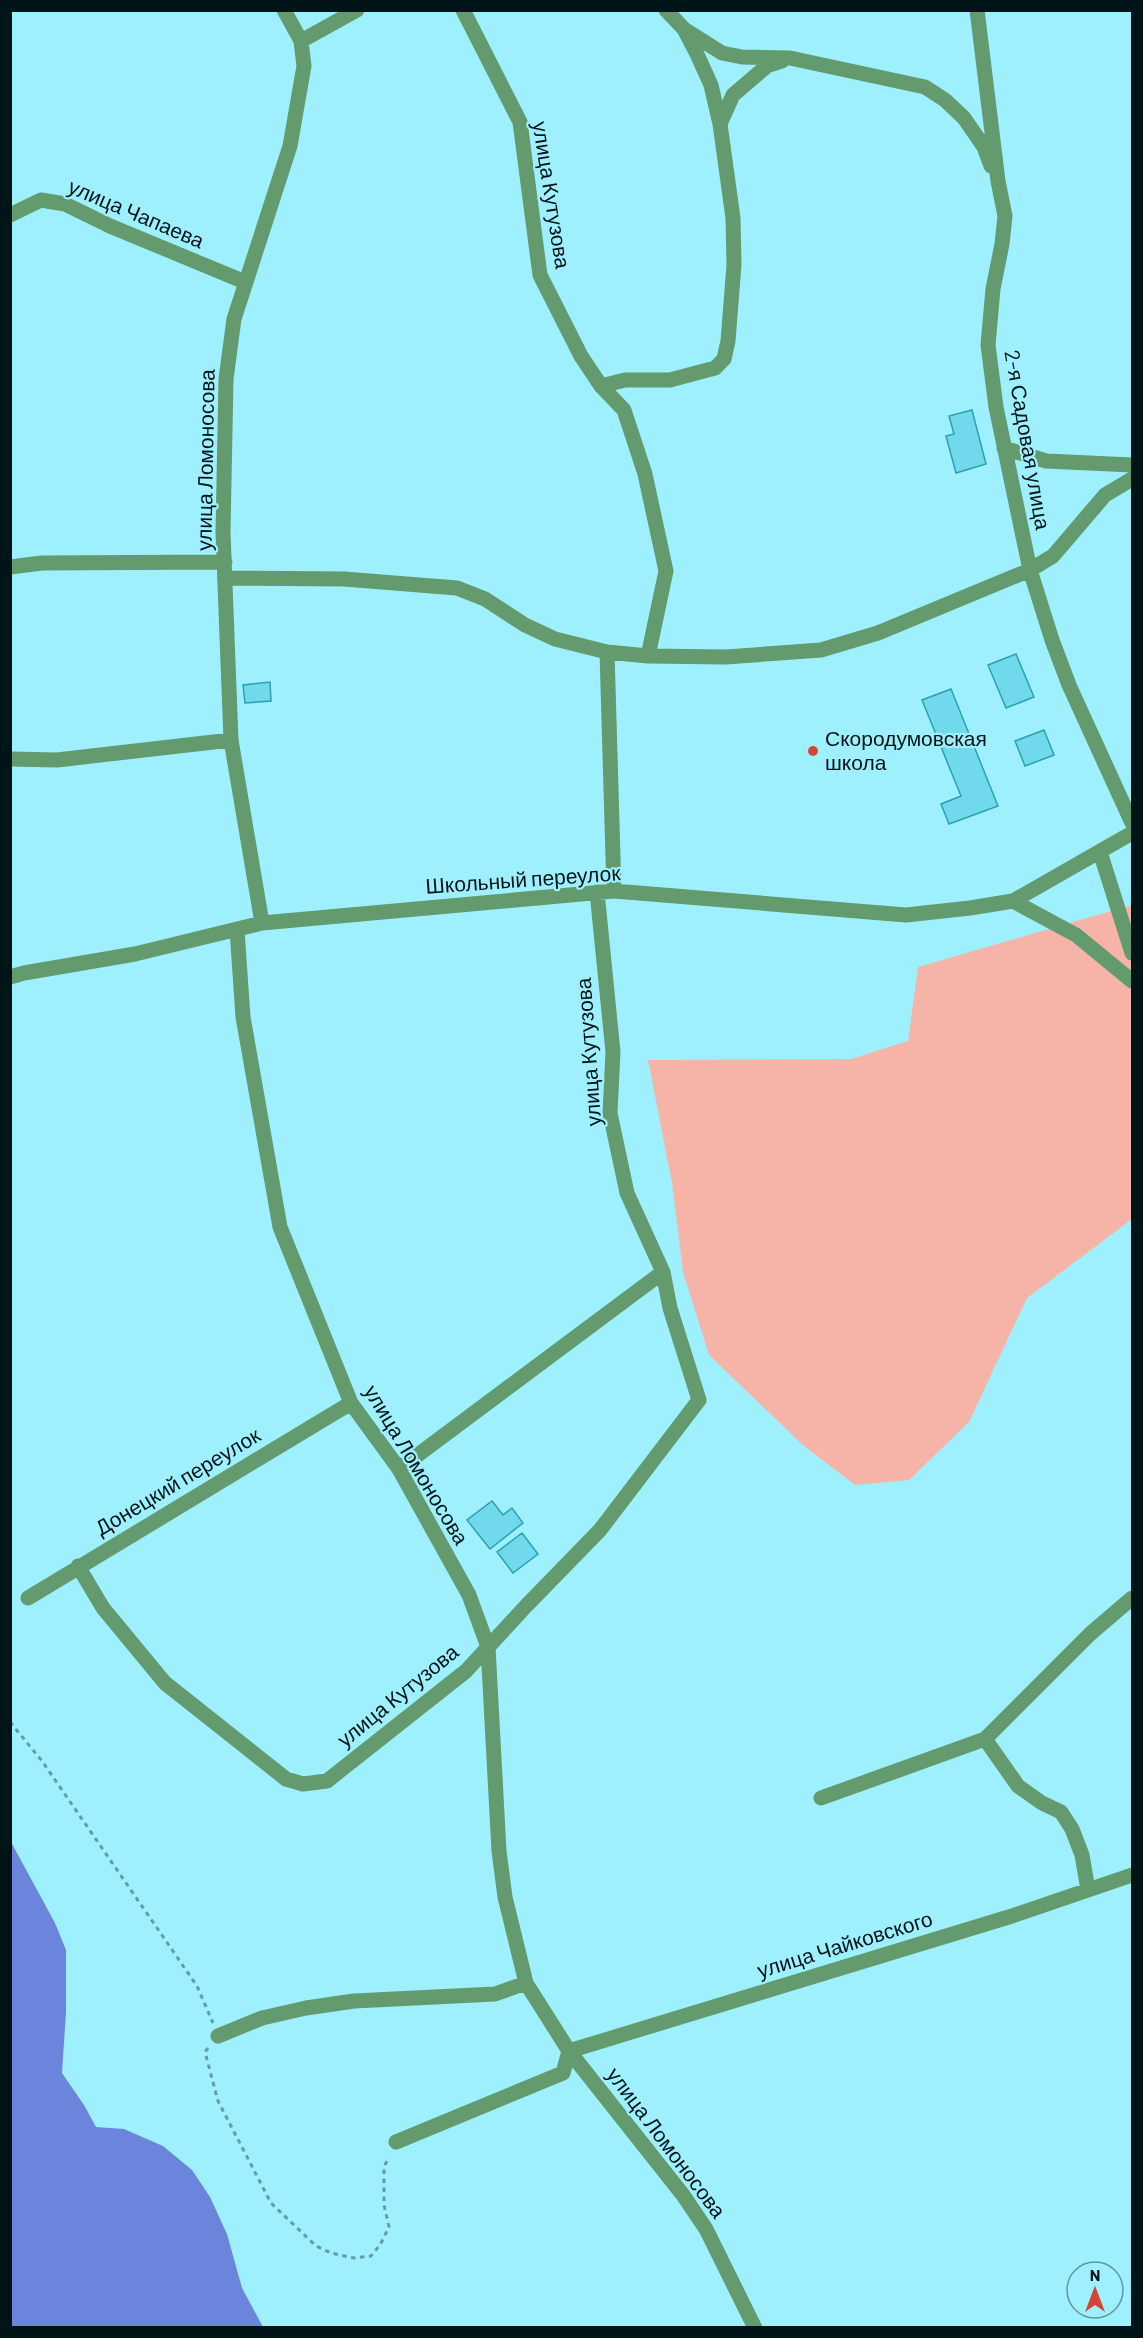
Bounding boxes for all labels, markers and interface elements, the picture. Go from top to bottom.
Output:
street label: улица Кутузова [529,119,577,270]
street label: улица Чапаева [65,173,208,253]
street label: 2-я Садовая улица [1000,348,1057,532]
street label: улица Ломоносова [190,369,219,551]
place label: Скородумовская школа [825,725,987,774]
marker: Скородумовская школа [806,744,820,758]
street label: Школьный переулок [425,859,622,898]
street label: улица Кутузова [570,977,605,1127]
street label: улица Ломоносова [360,1380,475,1549]
street label: Донецкий переулок [90,1421,265,1540]
street label: улица Кутузова [331,1638,463,1751]
street label: улица Чайковского [754,1905,935,1982]
street label: улица Ломоносова [603,2062,732,2222]
north arrow [1065,2260,1125,2320]
text: N [1090,2265,1100,2284]

